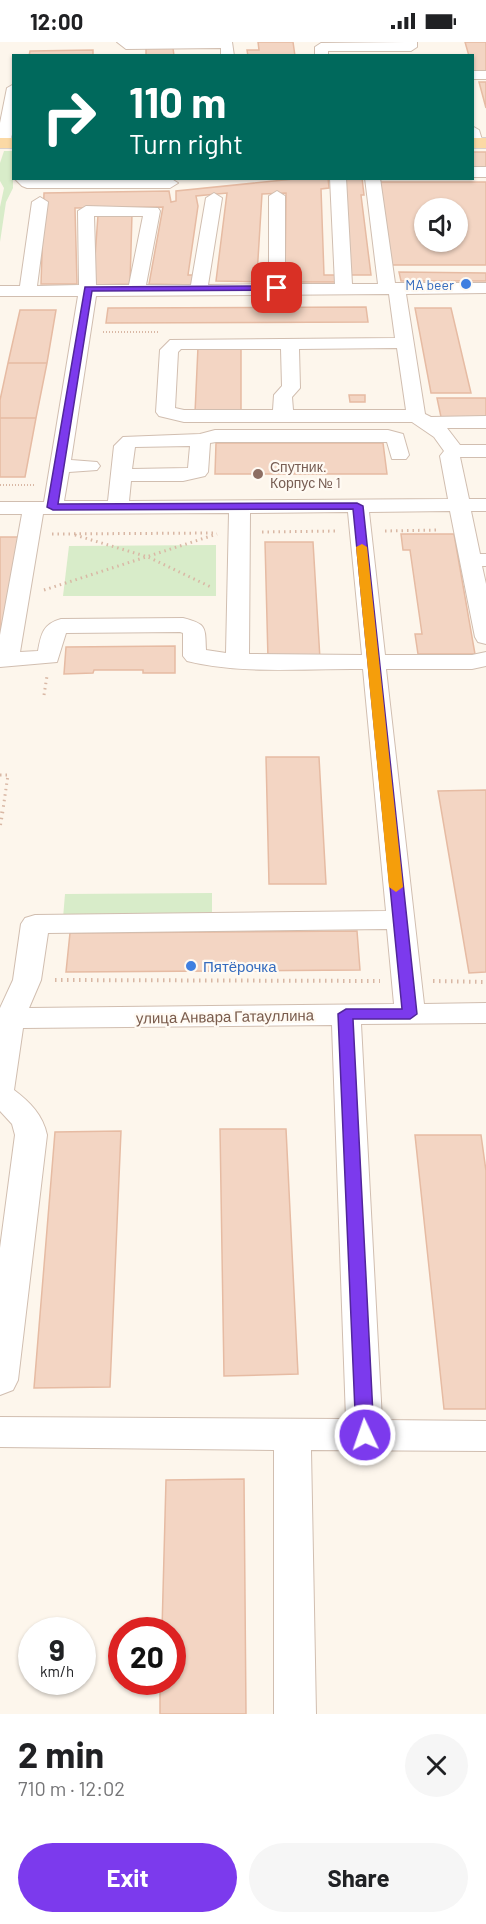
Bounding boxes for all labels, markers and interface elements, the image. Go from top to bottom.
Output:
text: 12:00 [30,8,83,34]
text: 110 m [129,76,226,126]
icon: right [30,78,108,156]
text: Turn right [129,127,243,159]
map controls [414,198,468,252]
button: sound [414,198,468,252]
pin [251,262,302,313]
icon: arrive [260,271,293,304]
place label: MA beer [405,276,454,293]
marker: MA beer [459,277,473,291]
place label: Спутник. Корпус № 1 [270,458,341,491]
marker: Спутник. Корпус № 1 [251,467,265,481]
place label: Пятёрочка [203,957,277,975]
marker: Пятёрочка [184,959,198,973]
street label: улица Анвара Гатауллина [136,1005,315,1027]
position arrow [333,1403,397,1467]
speed limit sign: 20 [108,1617,186,1695]
text: 9 [49,1631,65,1667]
text: km/h [40,1662,74,1680]
text: 2 min [18,1732,104,1775]
button: close [405,1734,468,1797]
text: 710 m · 12:02 [18,1776,125,1800]
button: Exit [18,1843,237,1912]
button: Share [249,1843,468,1912]

